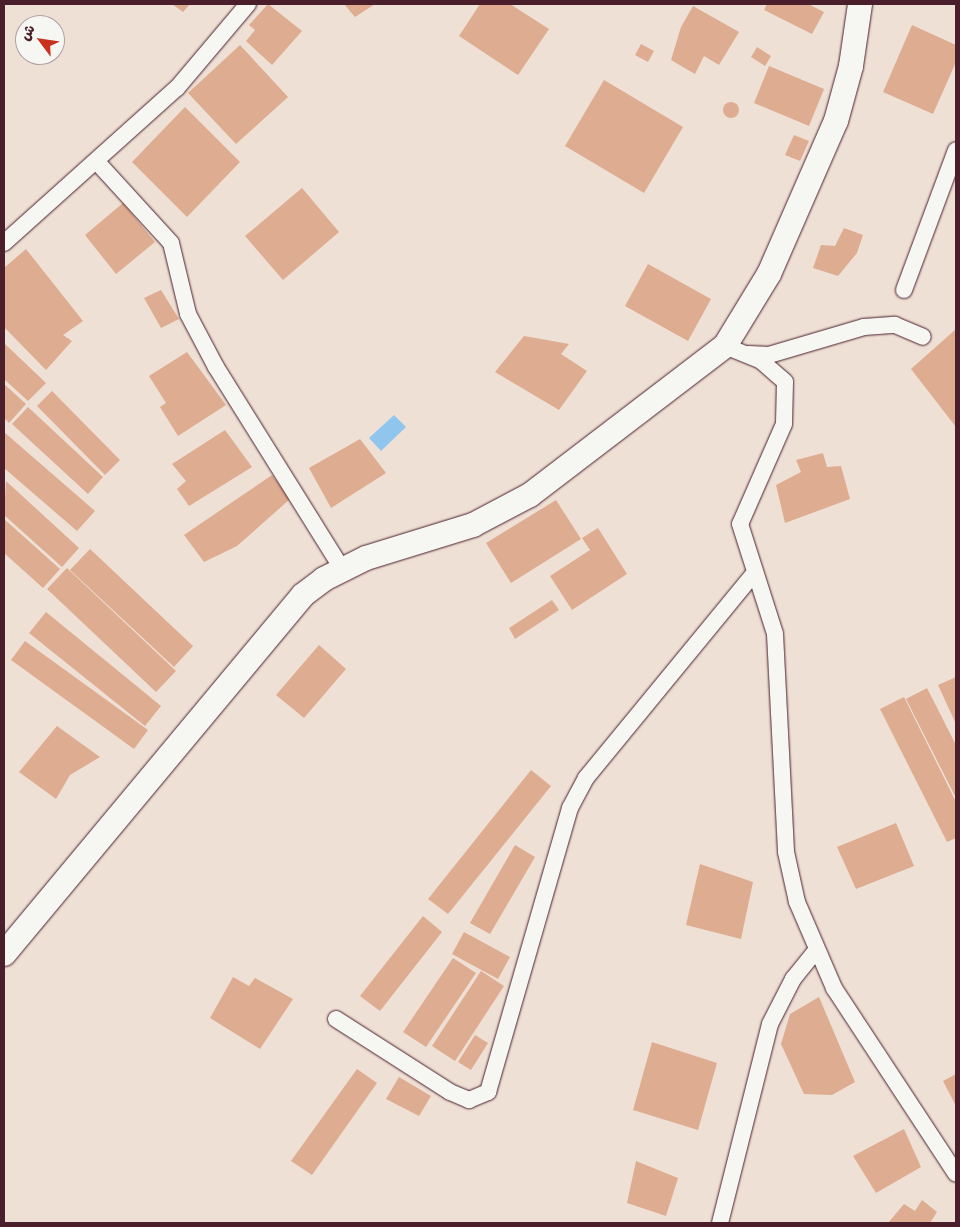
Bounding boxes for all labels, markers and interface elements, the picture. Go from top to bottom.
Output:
north arrow [15,15,65,65]
text: ش [13,19,42,46]

